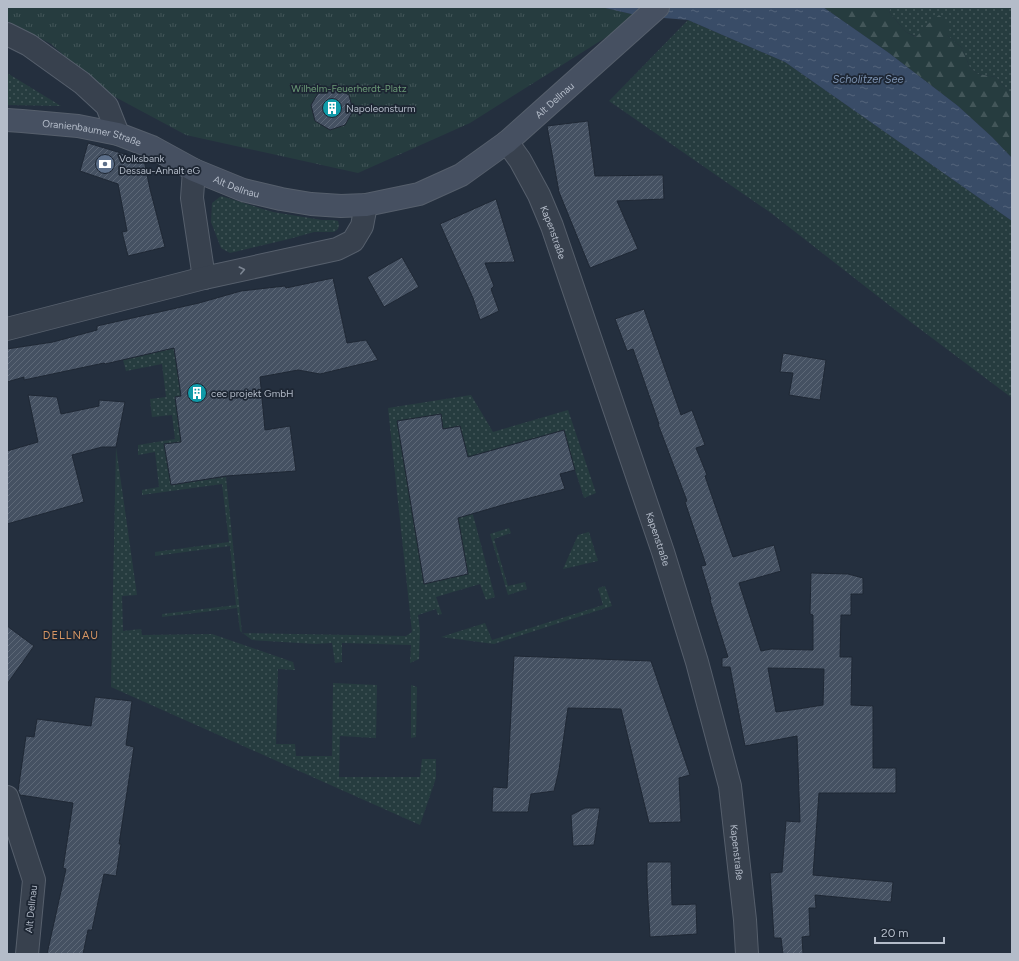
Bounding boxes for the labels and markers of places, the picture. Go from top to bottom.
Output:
building icon: Napoleonsturm [321,97,343,119]
place label: Napoleonsturm [346,102,416,115]
place label: Volksbank Dessau-Anhalt eG [119,152,200,177]
bank icon: Volksbank Dessau-Anhalt eG [94,153,116,175]
building icon: cec projekt GmbH [186,382,208,404]
place label: cec projekt GmbH [211,387,294,400]

